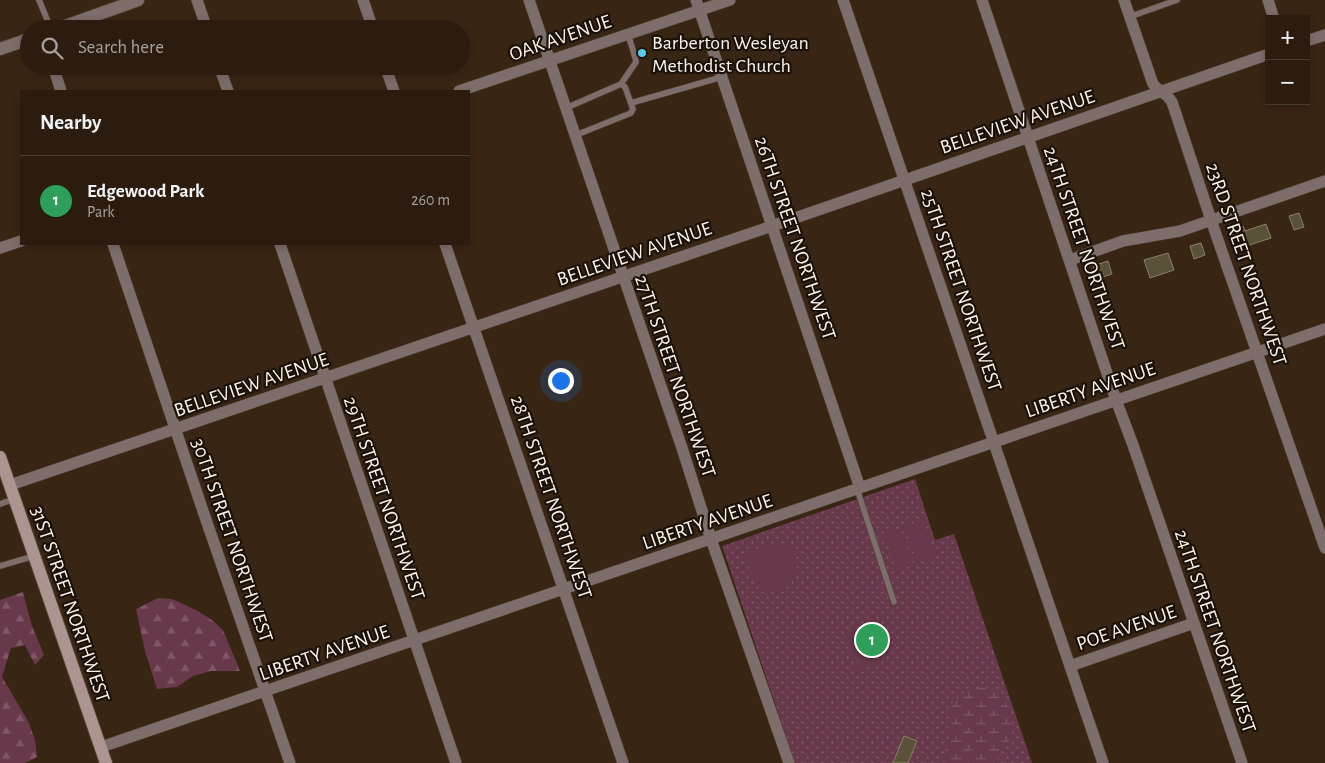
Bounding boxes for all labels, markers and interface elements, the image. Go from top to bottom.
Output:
street label: OAK AVENUE [507,11,614,65]
map controls [1265,15,1310,105]
button: + [1265,15,1310,60]
search box [20,20,470,75]
place label: Barberton Wesleyan Methodist Church [652,33,809,76]
icon: search [38,34,66,62]
text: Search here [78,38,164,57]
marker: Barberton Wesleyan Methodist Church [636,47,648,59]
button: − [1265,60,1310,105]
street label: BELLEVIEW AVENUE [937,86,1097,158]
text: Nearby [40,112,101,133]
street label: 26TH STREET NORTHWEST [751,134,839,343]
street label: 24TH STREET NORTHWEST [1040,144,1128,353]
street label: 23RD STREET NORTHWEST [1202,160,1290,368]
text: Edgewood Park [87,182,204,201]
street label: 25TH STREET NORTHWEST [917,187,1005,394]
text: 1 [53,192,59,208]
text: 260 m [411,192,450,208]
text: Park [87,204,115,220]
street label: BELLEVIEW AVENUE [554,218,714,290]
street label: 27TH STREET NORTHWEST [631,273,719,480]
street label: BELLEVIEW AVENUE [171,349,331,421]
street label: LIBERTY AVENUE [1023,358,1158,422]
your location [548,368,574,394]
street label: 28TH STREET NORTHWEST [507,393,595,602]
street label: 29TH STREET NORTHWEST [340,394,428,603]
street label: 30TH STREET NORTHWEST [188,436,276,645]
street label: LIBERTY AVENUE [640,490,775,554]
street label: 31ST STREET NORTHWEST [27,504,113,705]
street label: 24TH STREET NORTHWEST [1171,527,1259,736]
street label: POE AVENUE [1074,601,1179,654]
street label: LIBERTY AVENUE [257,621,392,685]
pin: 1 [856,621,888,659]

